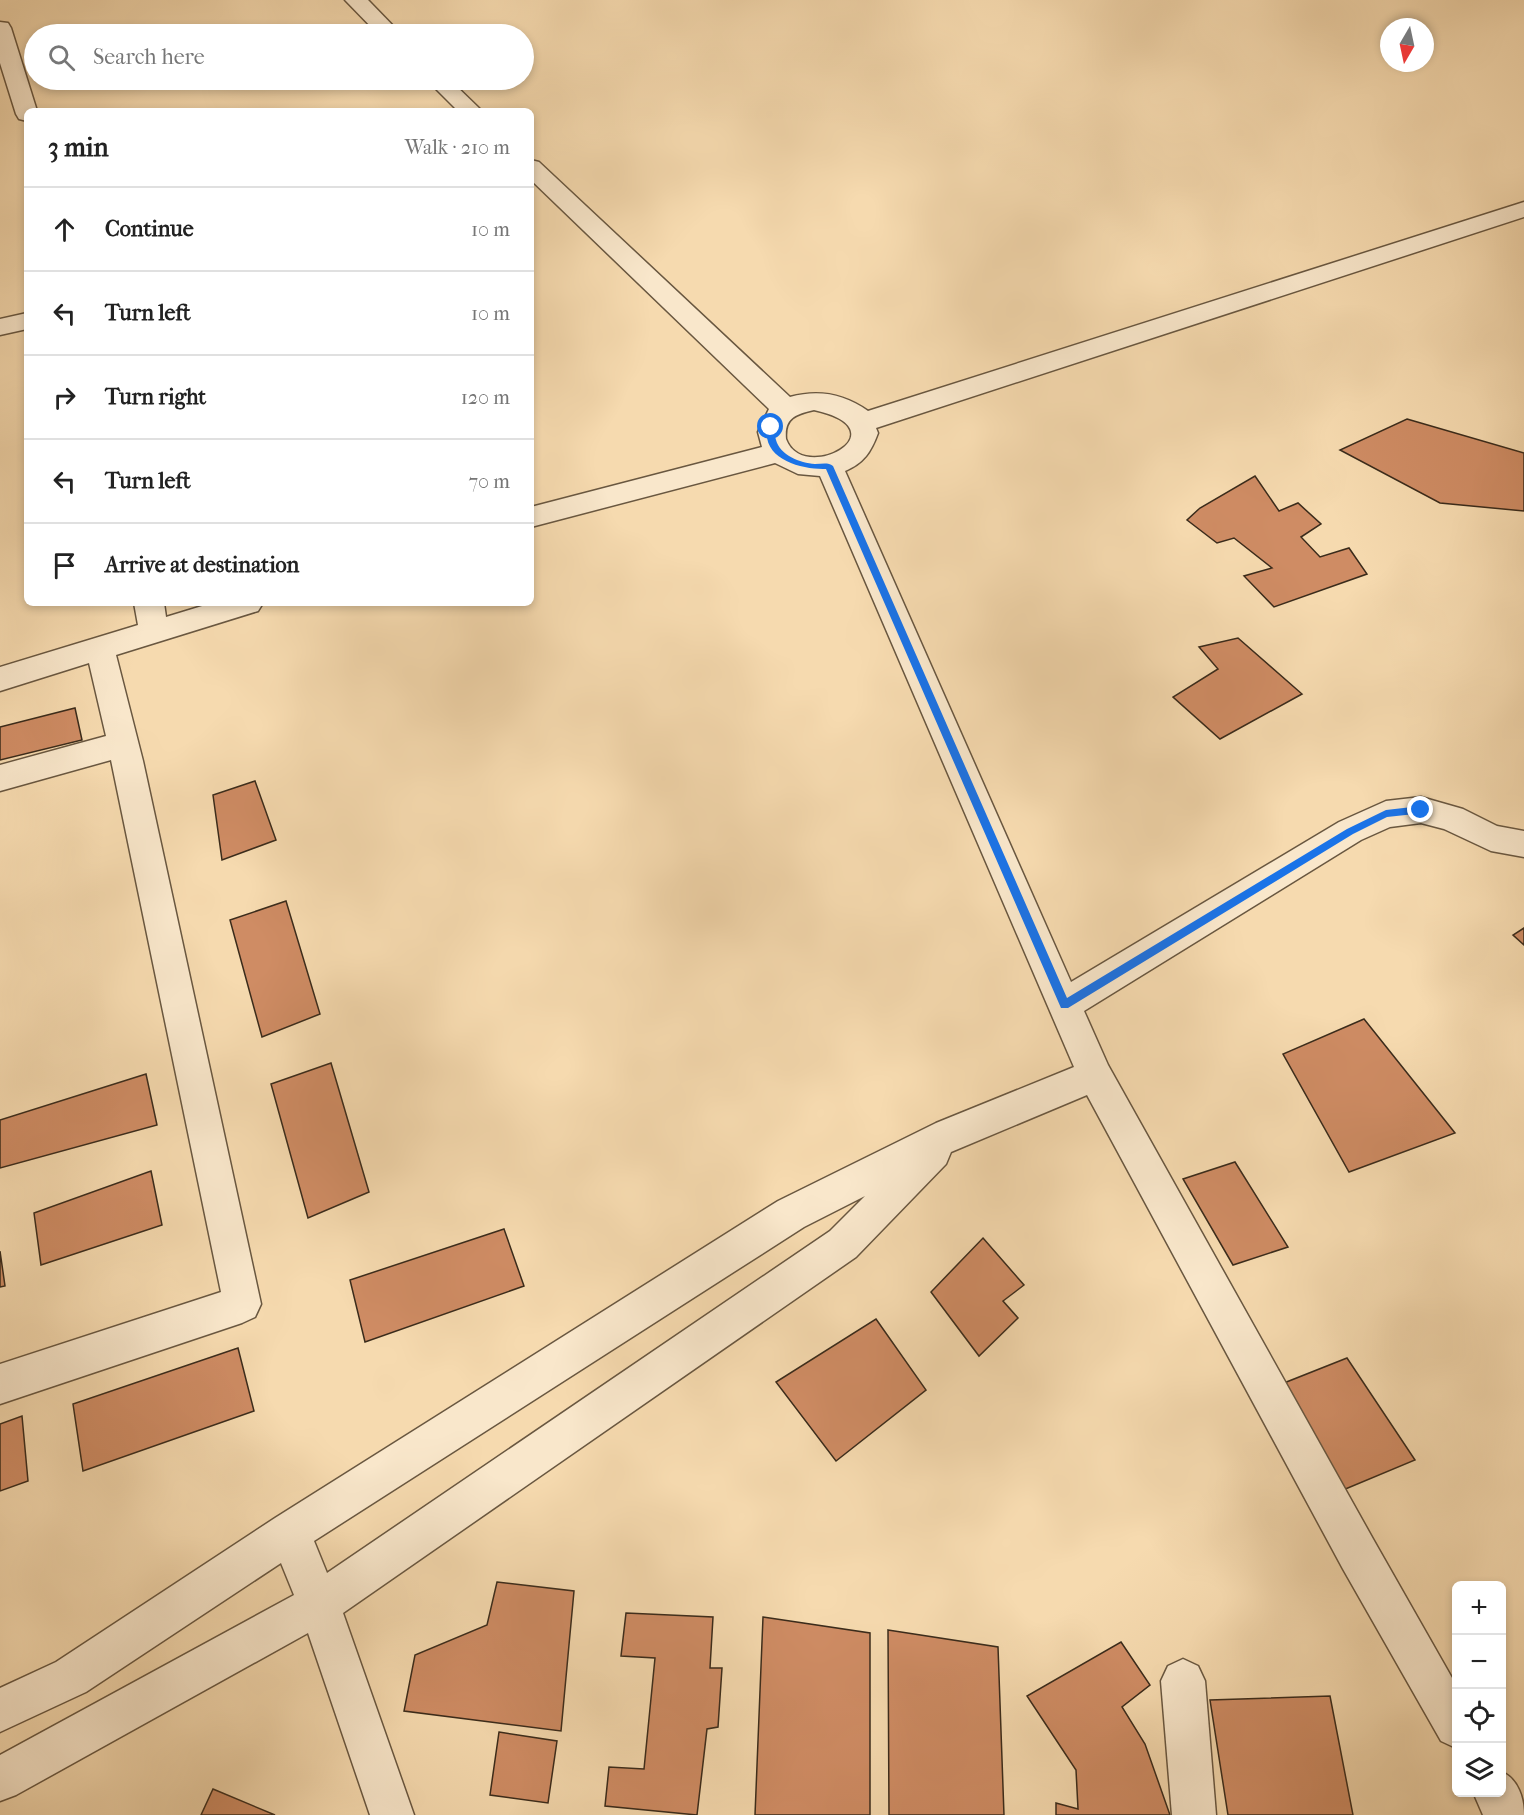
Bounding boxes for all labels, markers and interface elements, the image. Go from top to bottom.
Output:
north arrow [1380,18,1434,72]
search box [24,24,534,90]
icon: search [45,41,78,74]
text: Search here [93,44,205,70]
text: 3 min [48,132,109,163]
text: Walk · 210 m [405,136,510,159]
icon: ahead [48,213,81,246]
text: Continue [105,216,194,242]
text: 10 m [471,218,510,241]
icon: left [48,297,81,330]
text: Turn left [105,300,191,326]
text: 10 m [471,302,510,325]
icon: right [48,381,81,414]
text: Turn right [105,384,206,410]
text: 120 m [461,386,510,409]
route start [757,413,783,439]
icon: left [48,465,81,498]
text: Turn left [105,468,191,494]
text: 70 m [468,470,510,493]
icon: arrive [48,549,81,582]
text: Arrive at destination [105,552,299,578]
route end [1407,796,1433,822]
map controls [1452,1581,1506,1797]
button: + [1452,1581,1506,1635]
button: − [1452,1635,1506,1689]
button: locate [1452,1689,1506,1743]
button: layers [1452,1743,1506,1797]

